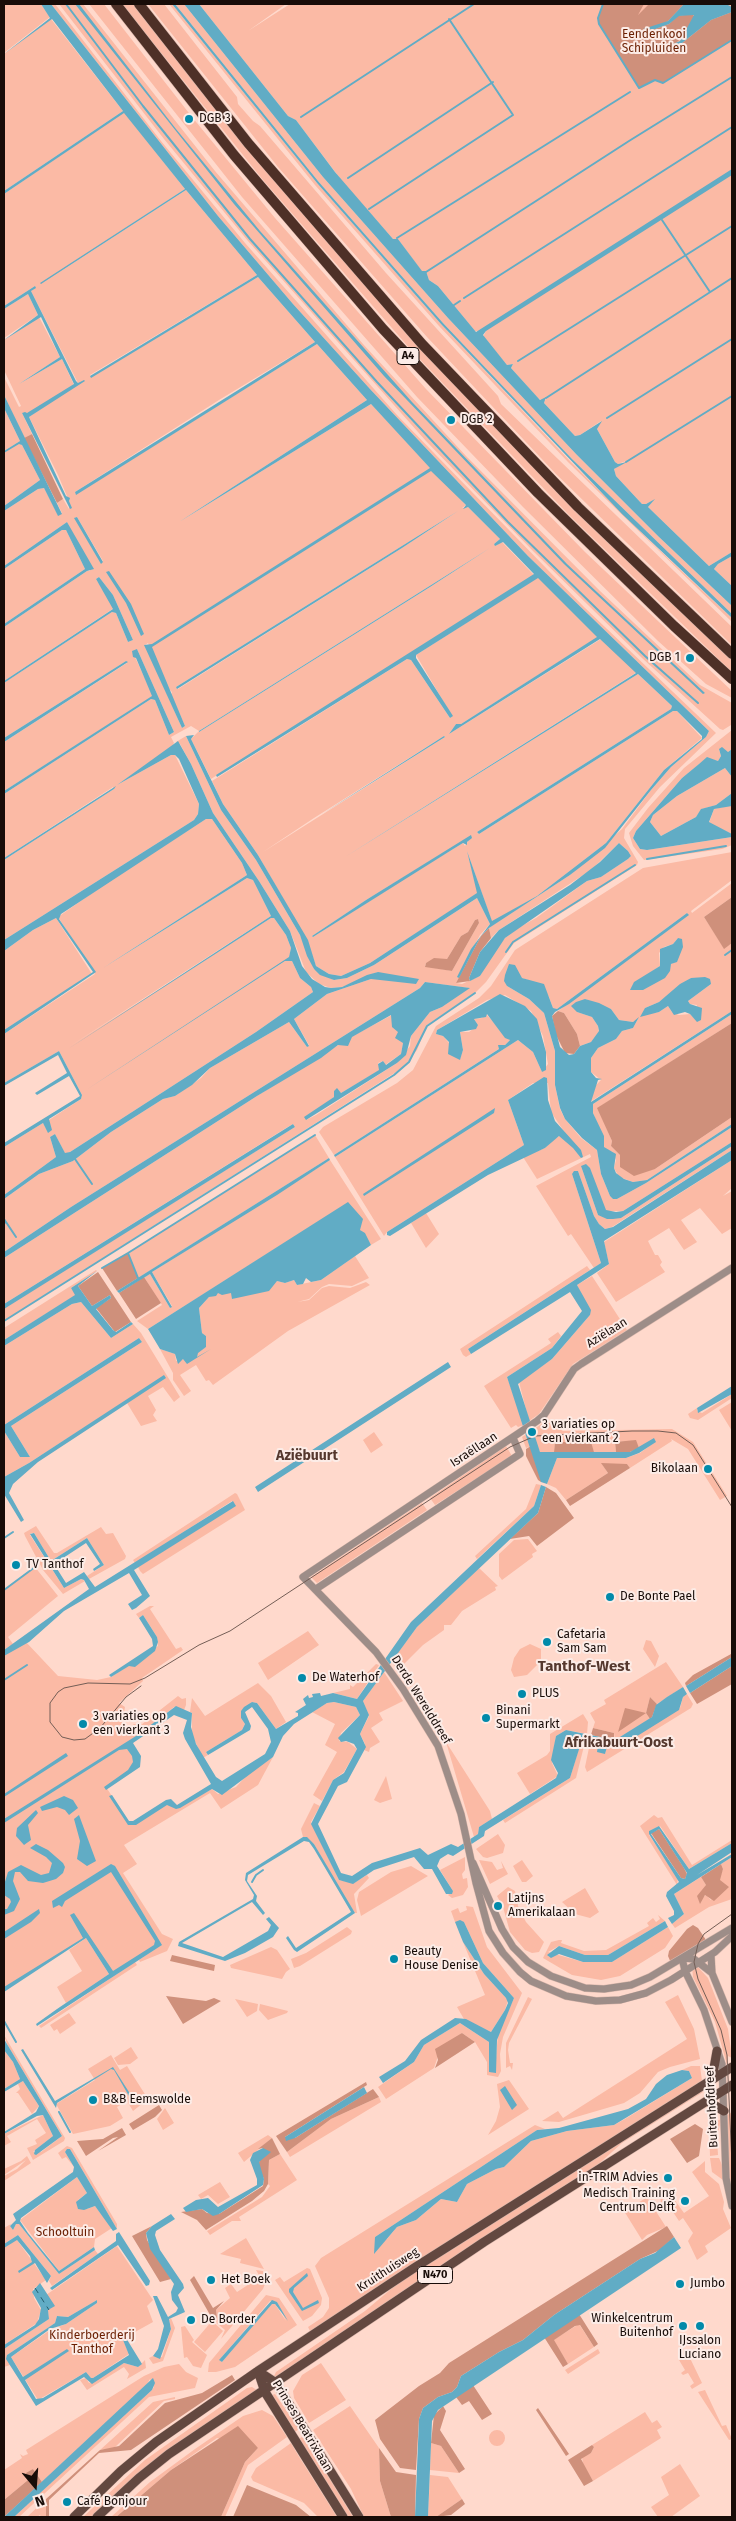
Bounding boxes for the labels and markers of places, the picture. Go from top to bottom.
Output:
place label: DGB 3 [199,112,231,126]
marker: DGB 3 [183,113,195,125]
place label: DGB 2 [461,413,493,427]
marker: DGB 2 [445,414,457,426]
place label: DGB 1 [649,651,680,665]
marker: DGB 1 [684,652,696,664]
place label: 3 variaties op een vierkant 2 [542,1418,619,1446]
marker: 3 variaties op een vierkant 2 [526,1426,538,1438]
place label: Bikolaan [651,1462,698,1476]
marker: Bikolaan [702,1463,714,1475]
place label: TV Tanthof [26,1558,84,1572]
marker: TV Tanthof [10,1559,22,1571]
place label: De Bonte Pael [620,1590,696,1604]
marker: De Bonte Pael [604,1591,616,1603]
place label: Cafetaria Sam Sam [557,1628,607,1656]
marker: Cafetaria Sam Sam [541,1636,553,1648]
place label: De Waterhof [312,1671,379,1685]
marker: De Waterhof [296,1672,308,1684]
place label: PLUS [532,1687,559,1701]
marker: PLUS [516,1688,528,1700]
place label: Binani Supermarkt [496,1704,560,1732]
place label: 3 variaties op een vierkant 3 [93,1710,170,1738]
marker: Binani Supermarkt [480,1712,492,1724]
marker: 3 variaties op een vierkant 3 [77,1718,89,1730]
place label: Latijns Amerikalaan [508,1892,576,1920]
marker: Latijns Amerikalaan [492,1900,504,1912]
place label: Beauty House Denise [404,1945,478,1973]
marker: Beauty House Denise [388,1953,400,1965]
place label: B&B Eemswolde [103,2093,191,2107]
marker: B&B Eemswolde [87,2094,99,2106]
place label: in-TRIM Advies [578,2171,658,2185]
marker: in-TRIM Advies [662,2172,674,2184]
place label: Medisch Training Centrum Delft [583,2187,675,2215]
marker: Medisch Training Centrum Delft [679,2195,691,2207]
place label: Het Boek [221,2273,270,2287]
marker: Het Boek [205,2274,217,2286]
place label: Jumbo [690,2277,725,2291]
marker: Jumbo [674,2278,686,2290]
place label: Winkelcentrum Buitenhof [591,2312,673,2340]
place label: De Border [201,2313,255,2327]
marker: De Border [185,2314,197,2326]
marker: Winkelcentrum Buitenhof [677,2320,689,2332]
marker: IJssalon Luciano [694,2320,706,2332]
place label: IJssalon Luciano [679,2334,721,2362]
place label: Café Bonjour [77,2495,147,2509]
marker: Café Bonjour [61,2496,73,2508]

